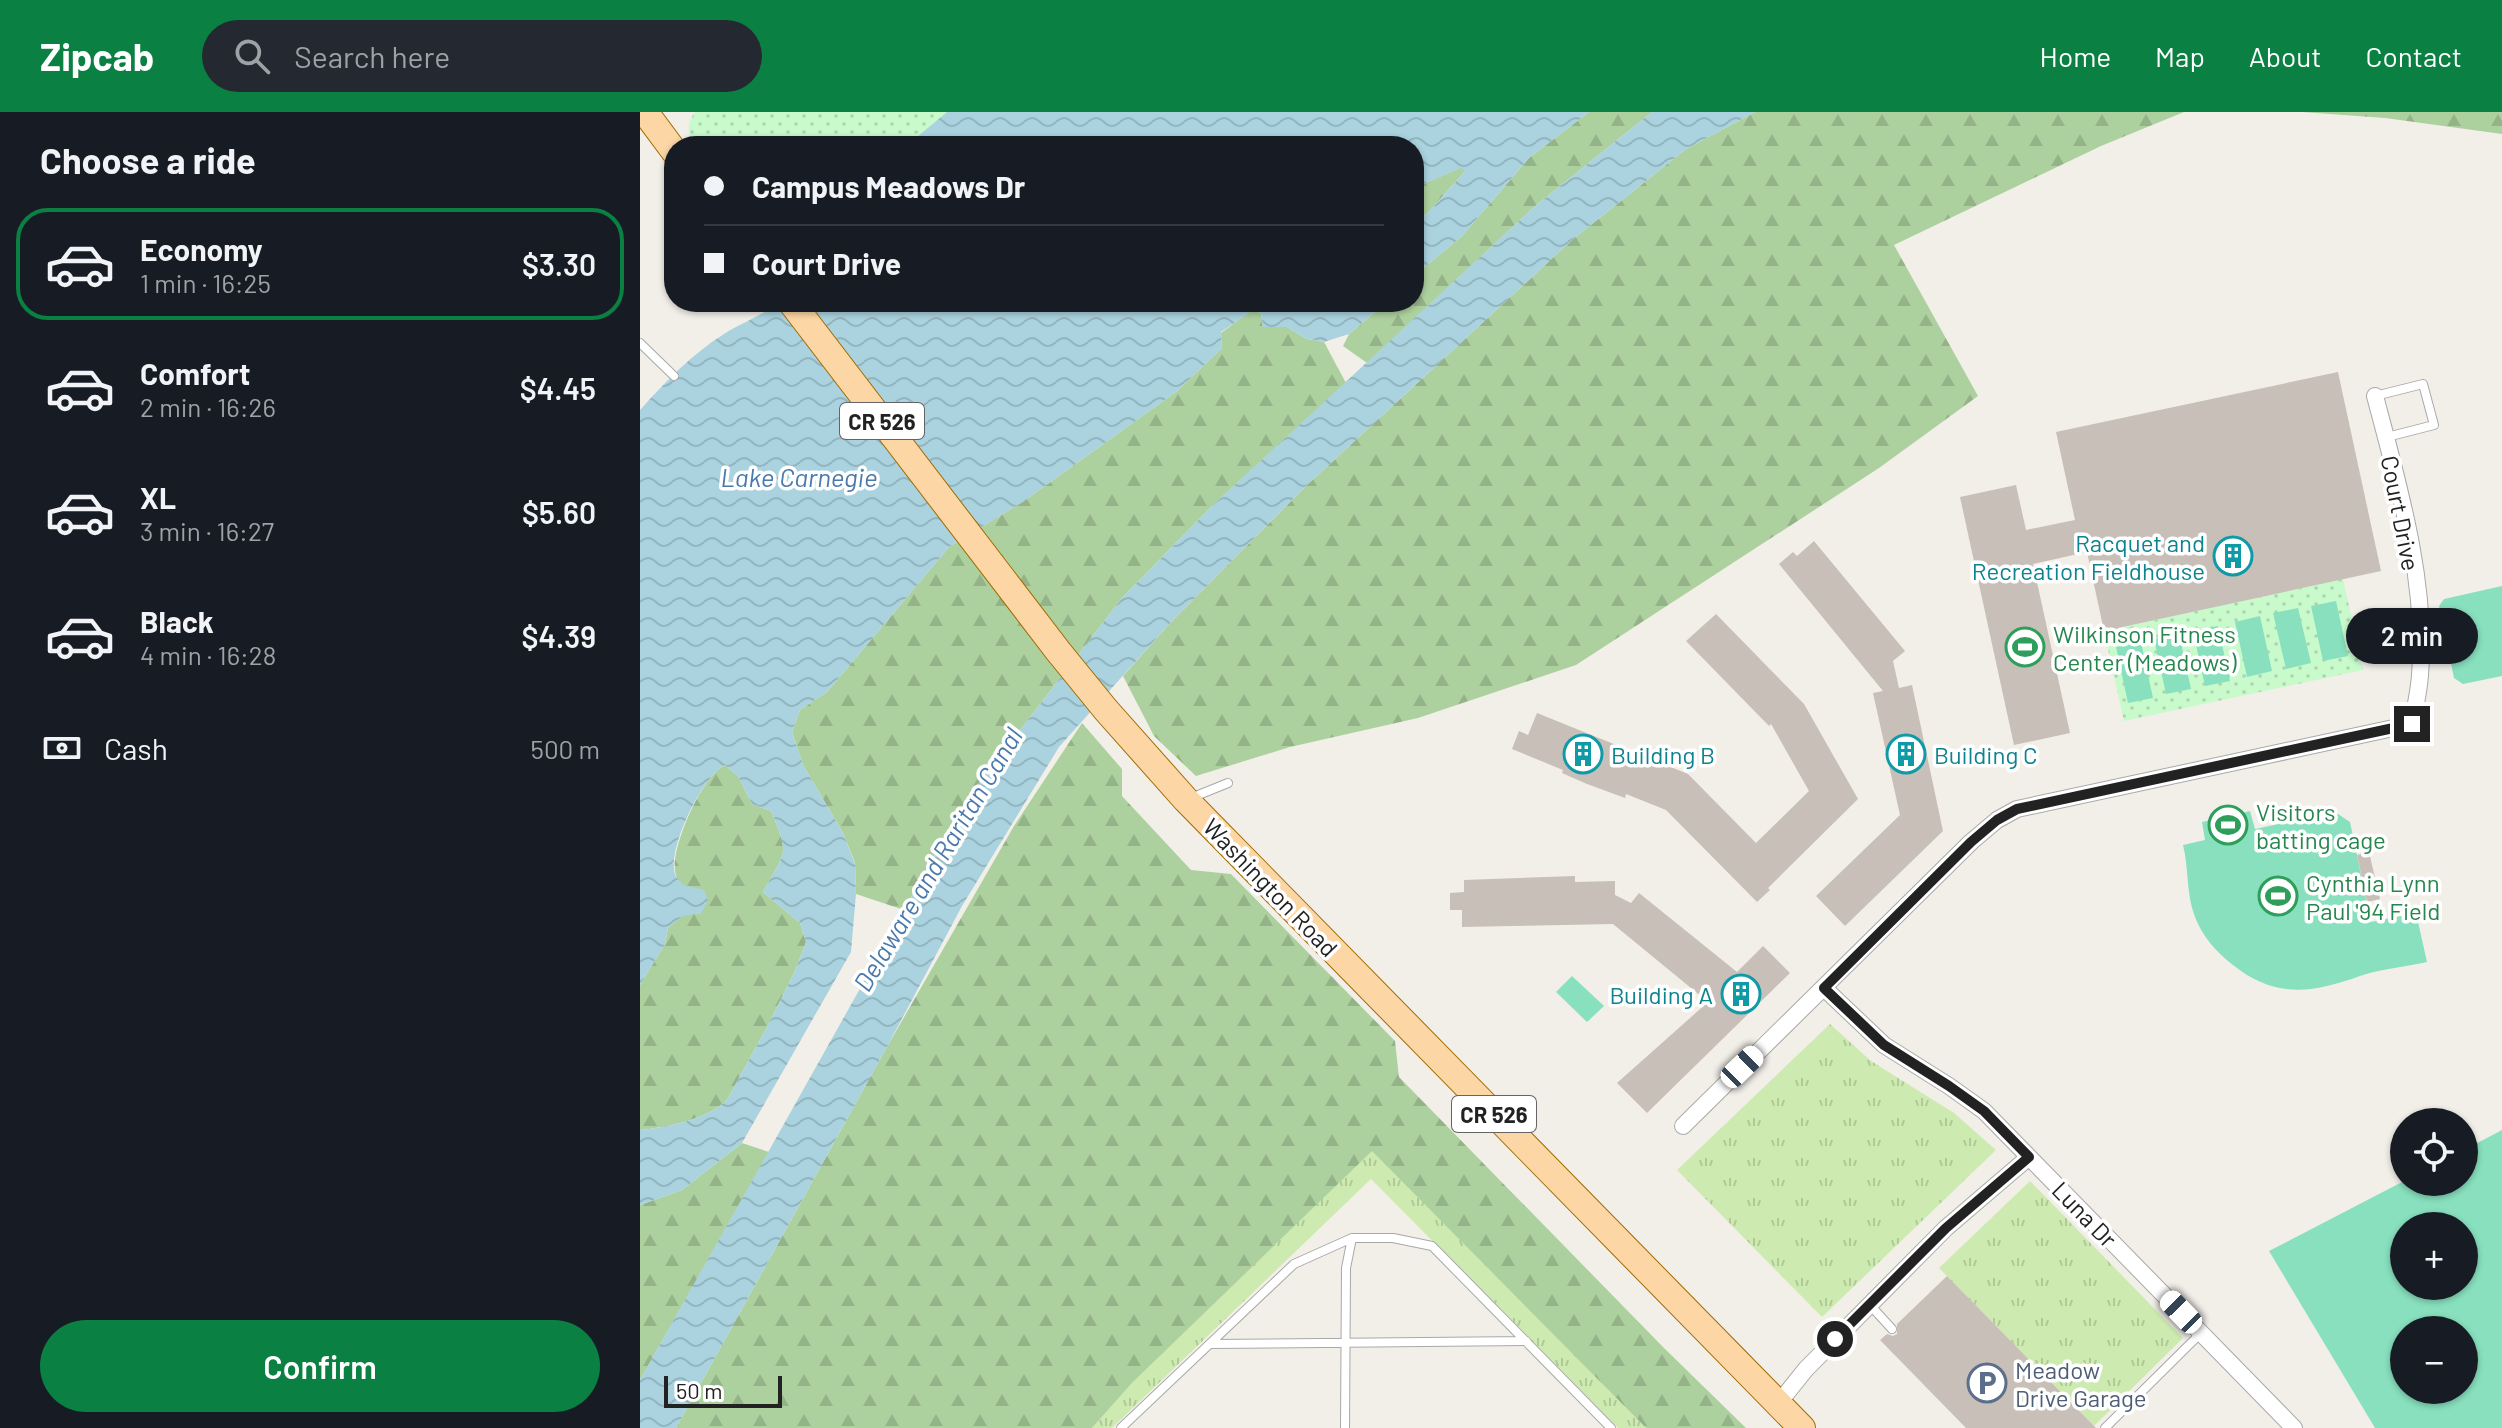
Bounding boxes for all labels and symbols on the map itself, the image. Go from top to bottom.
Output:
road number: CR 526 [840,403,924,439]
street label: Court Drive [2376,453,2426,573]
water label: Lake Carnegie [721,461,877,492]
place label: Racquet and Recreation Fieldhouse [1972,528,2205,585]
building icon: Racquet and Recreation Fieldhouse [2212,535,2254,577]
callout: 2 min [2346,608,2478,664]
place label: Wilkinson Fitness Center (Meadows) [2053,619,2237,676]
sports icon: Wilkinson Fitness Center (Meadows) [2004,626,2046,668]
route end [2394,706,2430,742]
water label: Delaware and Raritan Canal [846,722,1028,996]
building icon: Building B [1562,733,1604,775]
building icon: Building C [1885,733,1927,775]
place label: Building B [1611,740,1715,769]
place label: Building C [1934,740,2038,769]
place label: Visitors batting cage [2256,797,2386,854]
sports icon: Visitors batting cage [2207,804,2249,846]
street label: Washington Road [1198,812,1344,962]
place label: Cynthia Lynn Paul '94 Field [2306,868,2440,925]
sports icon: Cynthia Lynn Paul '94 Field [2257,875,2299,917]
building icon: Building A [1720,973,1762,1015]
place label: Building A [1609,980,1713,1009]
car [1716,1042,1768,1092]
road number: CR 526 [1452,1096,1536,1132]
street label: Luna Dr [2047,1175,2123,1253]
car [2156,1286,2206,1338]
route start [1817,1321,1853,1357]
place label: Meadow Drive Garage [2015,1355,2147,1412]
parking icon: Meadow Drive Garage [1966,1362,2008,1404]
scale bar [664,1372,782,1408]

